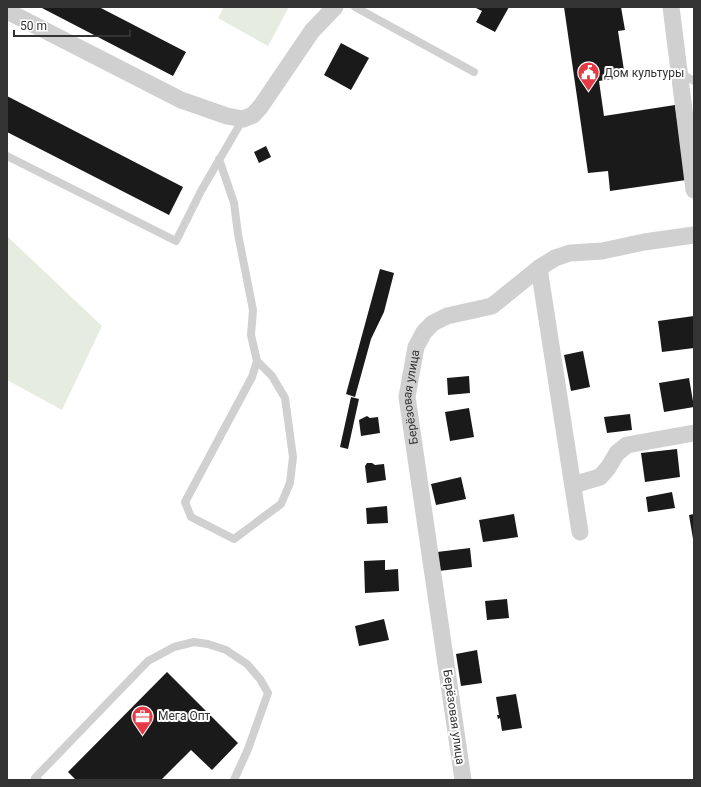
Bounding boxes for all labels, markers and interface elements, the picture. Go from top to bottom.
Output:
scale bar [14,12,130,38]
text: 50 m [20,19,47,33]
public building icon: Дом культуры [576,60,602,93]
place label: Дом культуры [604,66,684,80]
street label: Берёзовая улица [400,349,422,446]
street label: Берёзовая улица [440,669,468,765]
office icon: Мега Опт [130,703,156,736]
place label: Мега Опт [158,709,211,723]

